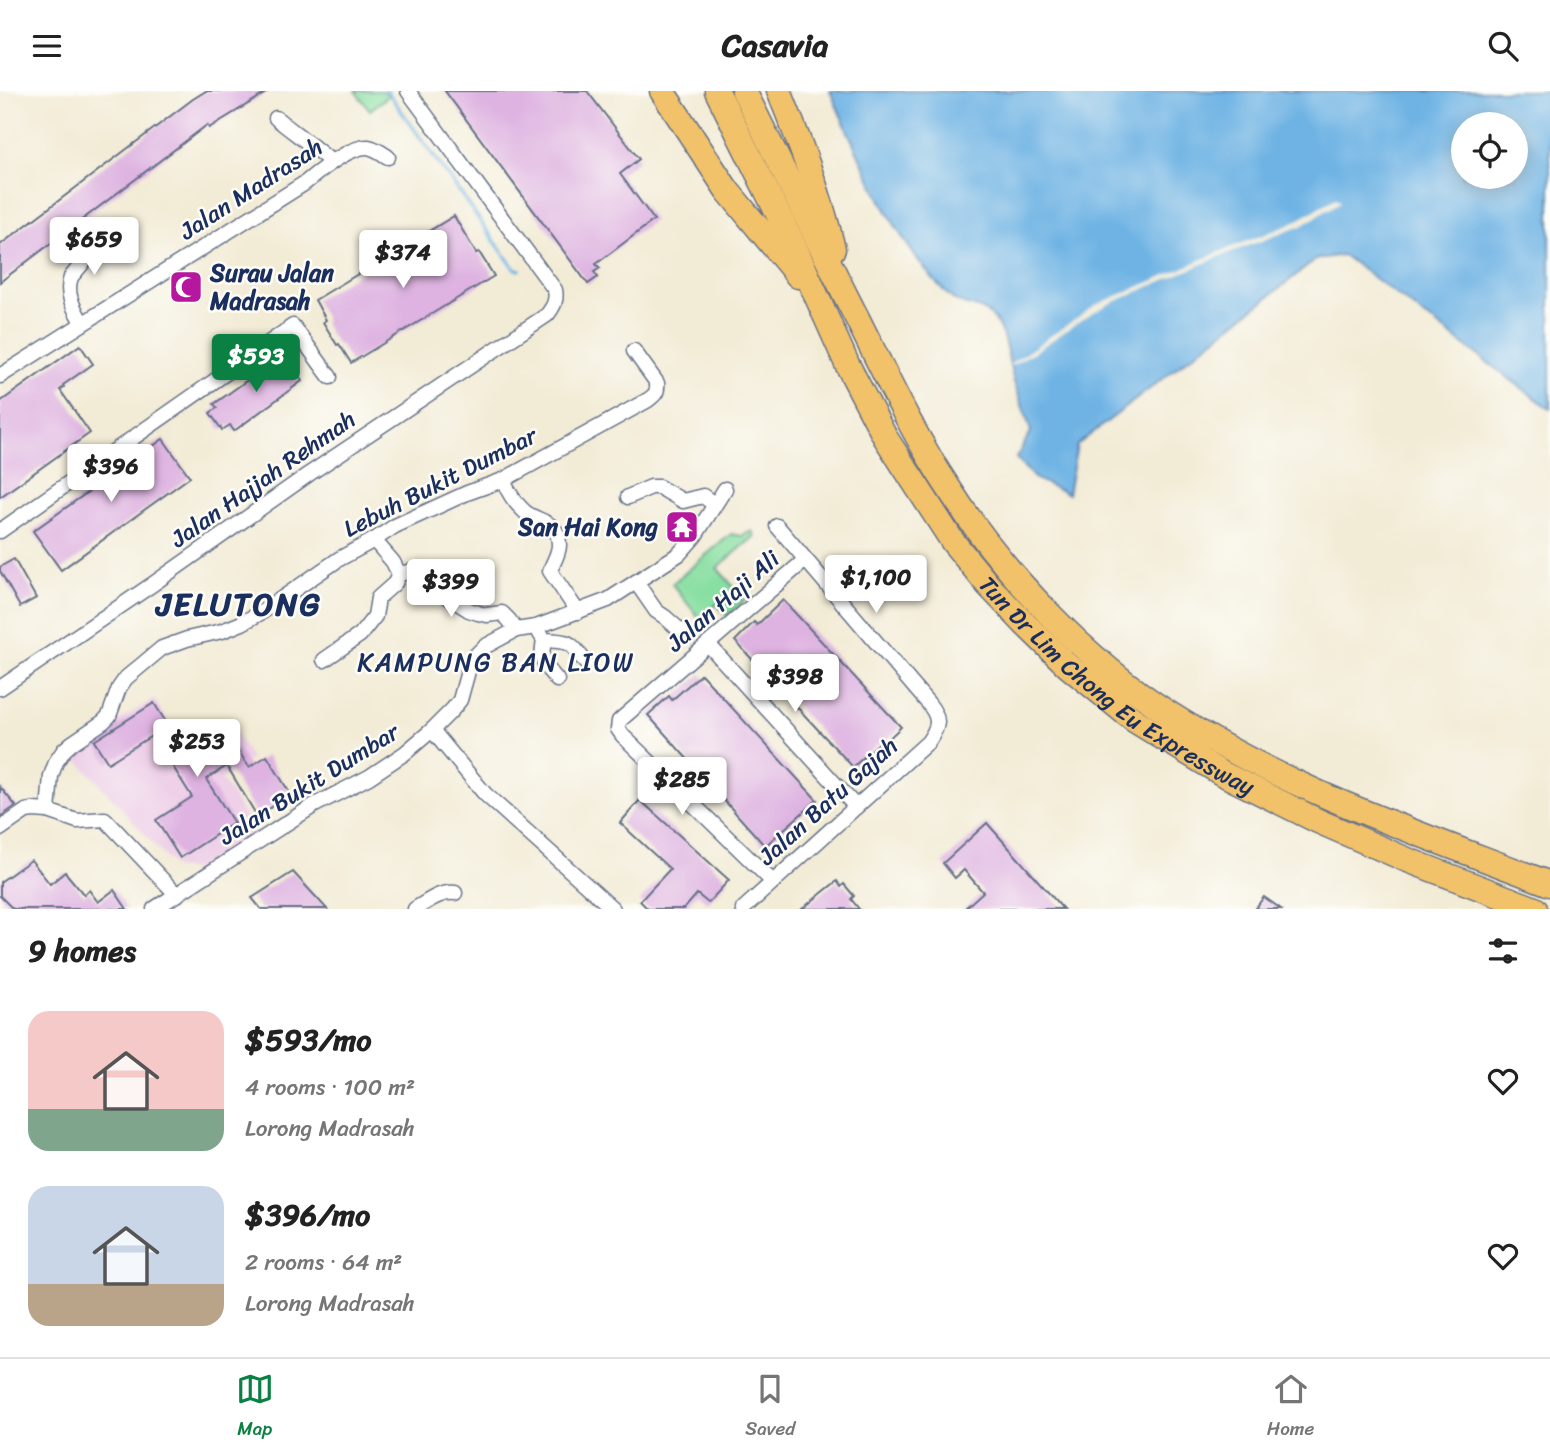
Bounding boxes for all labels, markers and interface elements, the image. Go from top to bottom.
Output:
text: Casavia [722,17,828,74]
icon: menu [28,27,66,65]
icon: search [1484,27,1522,65]
map controls [1451,112,1528,189]
button: locate [1451,112,1528,189]
street label: Jalan Madrasah [170,127,331,252]
pin: $659 [53,218,135,277]
text: $659 [66,219,122,260]
pin: $374 [362,231,444,290]
text: $374 [375,232,431,273]
place label: Surau Jalan Madrasah [209,252,334,322]
mosque icon: Surau Jalan Madrasah [167,268,205,306]
pin: $593 [215,335,297,394]
text: $593 [228,336,284,377]
street label: Jalan Hajjah Rehmah [161,399,365,559]
street label: Lebuh Bukit Dumbar [336,414,546,549]
pin: $396 [70,445,152,504]
text: $396 [83,446,139,487]
place label: San Hai Kong [517,506,658,548]
temple icon: San Hai Kong [663,508,701,546]
street label: Jalan Haji Ali [656,538,790,663]
pin: $1,100 [819,555,933,615]
text: $1,100 [841,557,911,598]
pin: $399 [410,559,492,619]
text: $399 [423,561,479,602]
street label: Tun Dr Lim Chong Eu Expressway [967,566,1262,808]
district label: JELUTONG [154,576,322,633]
district label: KAMPUNG BAN LIOW [357,639,635,685]
pin: $398 [754,655,836,714]
text: $398 [767,656,823,697]
street label: Jalan Bukit Dumbar [210,710,409,857]
pin: $253 [156,719,238,779]
text: $253 [169,721,225,762]
street label: Jalan Batu Gajah [747,726,908,876]
pin: $285 [641,757,723,817]
text: $285 [654,759,710,800]
text: 9 homes [28,924,136,978]
icon: filters [1484,932,1522,970]
text: $593/mo [245,1013,372,1067]
icon: home [84,1039,168,1123]
icon: heart [1484,1062,1522,1100]
text: 4 rooms · 100 m² [245,1067,415,1108]
text: Lorong Madrasah [245,1108,415,1149]
text: $396/mo [245,1188,370,1242]
icon: home [84,1214,168,1298]
icon: heart [1484,1237,1522,1275]
text: 2 rooms · 64 m² [245,1242,402,1283]
text: Lorong Madrasah [245,1283,415,1324]
tab: Map [236,1370,274,1445]
tab: Saved [745,1370,795,1445]
tab: Home [1267,1370,1314,1445]

